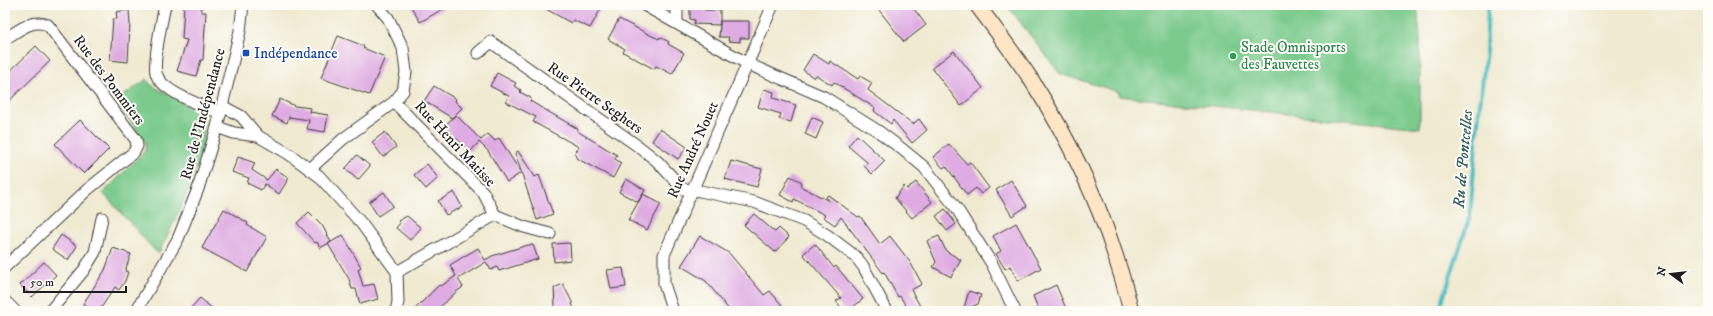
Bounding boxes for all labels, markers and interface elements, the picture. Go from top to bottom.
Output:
street label: Rue des Pommiers [69,31,149,129]
place label: Stade Omnisports des Fauvettes [1241,38,1346,74]
place label: Indépendance [254,44,338,63]
street label: Rue de l'Indépendance [176,46,230,182]
marker: Indépendance [241,48,251,58]
marker: Stade Omnisports des Fauvettes [1228,51,1238,61]
street label: Rue Pierre Seghers [544,58,646,138]
street label: Rue Henri Matisse [410,97,500,191]
street label: Rue André Nouet [663,98,723,201]
water label: Ru de Pontcelles [1449,108,1477,210]
north arrow [1651,254,1691,294]
text: N [1654,265,1670,278]
scale bar [24,268,126,294]
text: 50 m [30,275,54,290]

